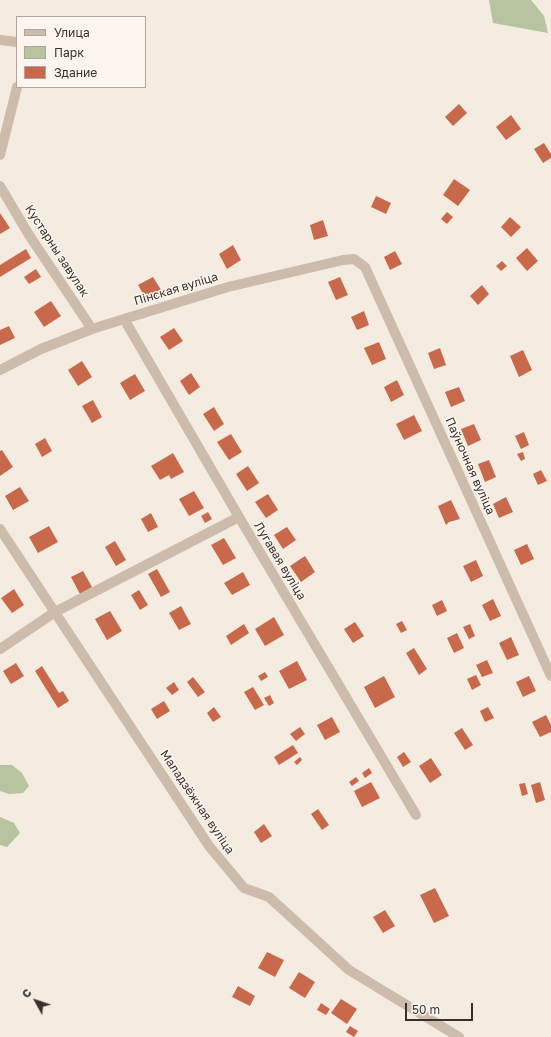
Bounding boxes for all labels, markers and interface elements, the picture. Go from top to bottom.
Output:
legend [16,16,146,88]
text: Улица [54,25,90,40]
text: Парк [54,45,84,60]
text: Здание [54,65,97,80]
street label: Кустарны завулак [22,202,92,300]
street label: Пінская вуліца [132,269,220,309]
street label: Паўночная вуліца [442,415,498,517]
street label: Лугавая вуліца [251,519,309,603]
street label: Маладзёжная вуліца [157,747,237,857]
north arrow [16,981,56,1021]
text: С [19,986,34,1000]
scale bar [407,995,475,1021]
text: 50 m [412,1002,440,1017]

